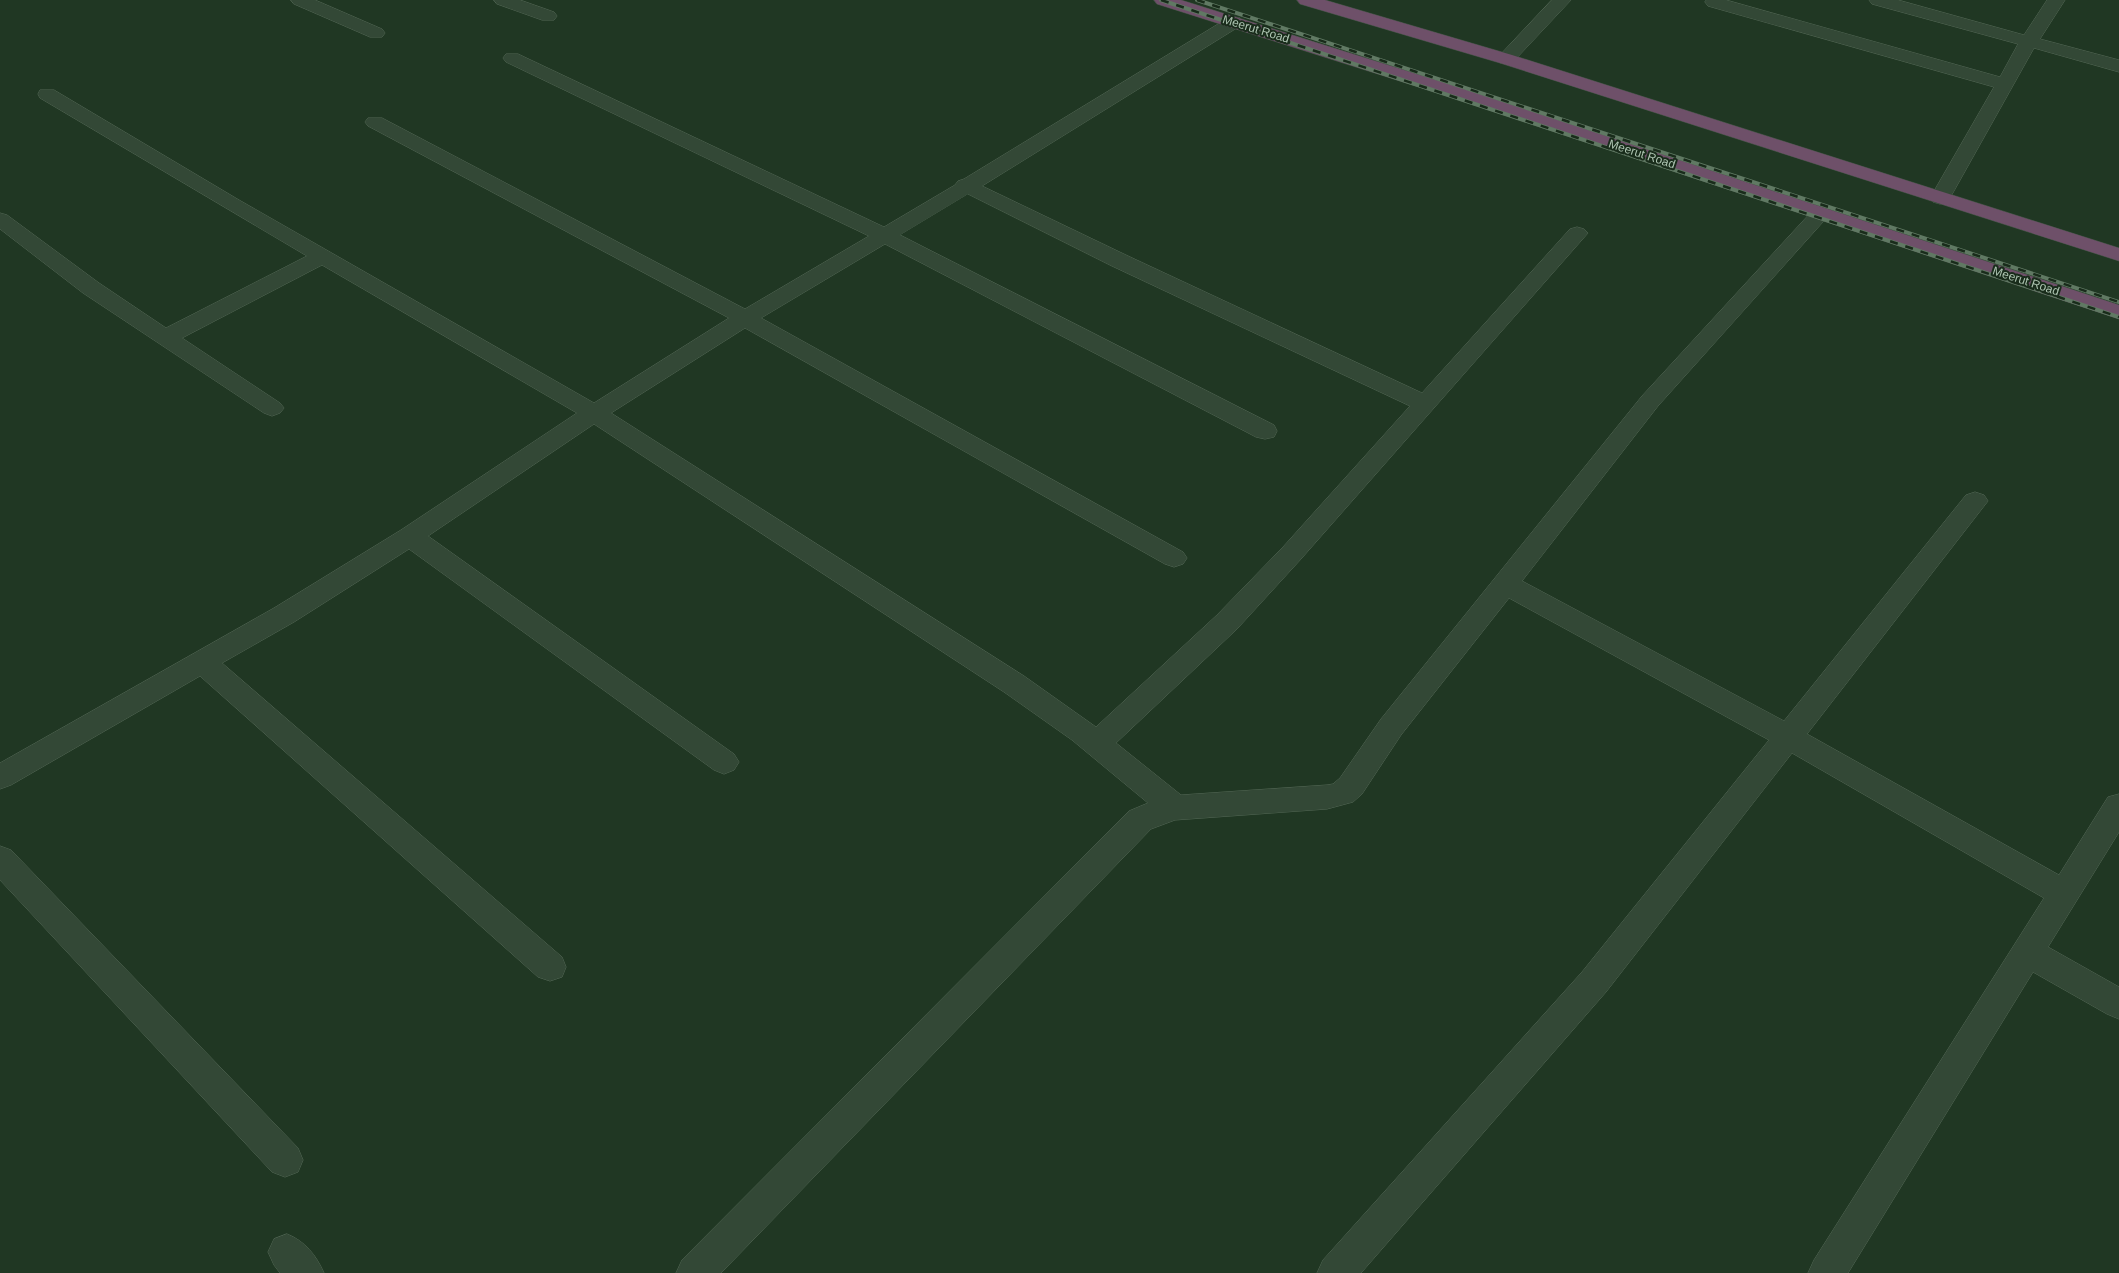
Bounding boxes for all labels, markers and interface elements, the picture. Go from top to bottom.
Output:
street label: Meerut Road [1221,12,1291,46]
street label: Meerut Road [1607,137,1677,171]
street label: Meerut Road [1991,264,2061,298]

